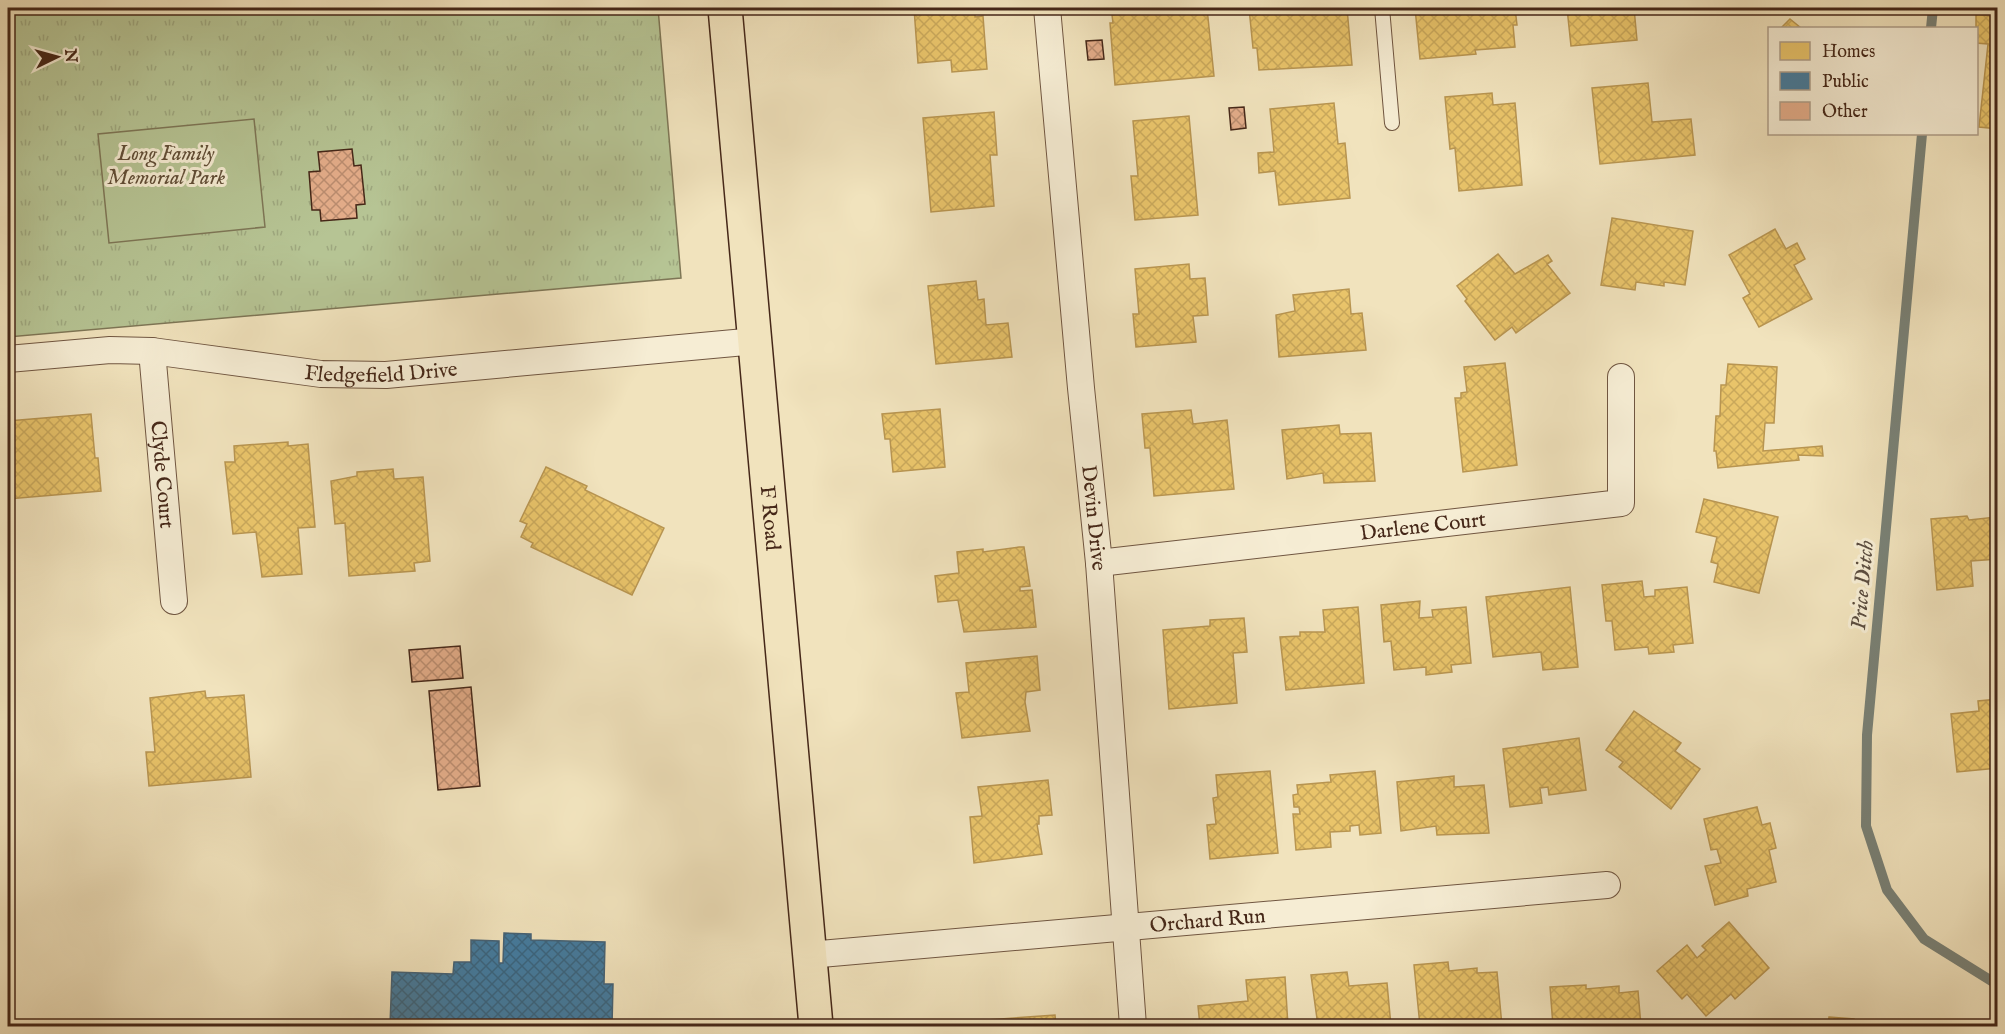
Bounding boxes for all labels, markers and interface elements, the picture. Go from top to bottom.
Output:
north arrow [27,27,87,87]
legend [1768,27,1978,135]
text: Homes [1822,41,1875,64]
text: N [59,47,81,64]
text: Public [1822,71,1869,94]
text: Other [1822,101,1868,124]
park label: Long Family Memorial Park [107,141,226,192]
street label: Fledgefield Drive [303,356,459,390]
street label: Clyde Court [143,420,180,530]
street label: Devin Drive [1074,464,1112,572]
street label: F Road [753,484,786,553]
street label: Darlene Court [1359,507,1487,548]
water label: Price Ditch [1845,539,1881,631]
street label: Orchard Run [1149,903,1266,940]

